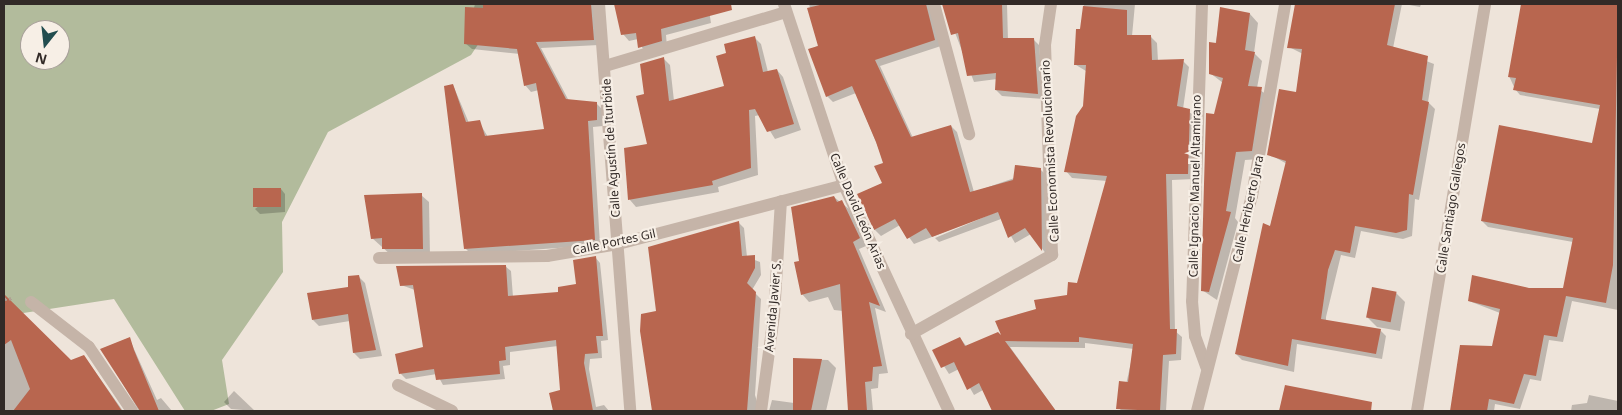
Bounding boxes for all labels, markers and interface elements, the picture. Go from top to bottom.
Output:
north arrow [20,20,70,70]
text: N [33,48,49,70]
street label: Calle Economista Revolucionario [1038,60,1062,242]
street label: Calle Agustín de Iturbide [599,78,623,218]
street label: Calle Ignacio Manuel Altamirano [1186,94,1204,278]
street label: Calle Santiago Gallegos [1434,142,1468,274]
street label: Calle David León Arias [827,151,889,271]
street label: Calle Heriberto Jara [1230,154,1266,264]
street label: Calle Portes Gil [571,226,657,258]
street label: Avenida Javier S. [762,259,784,353]

